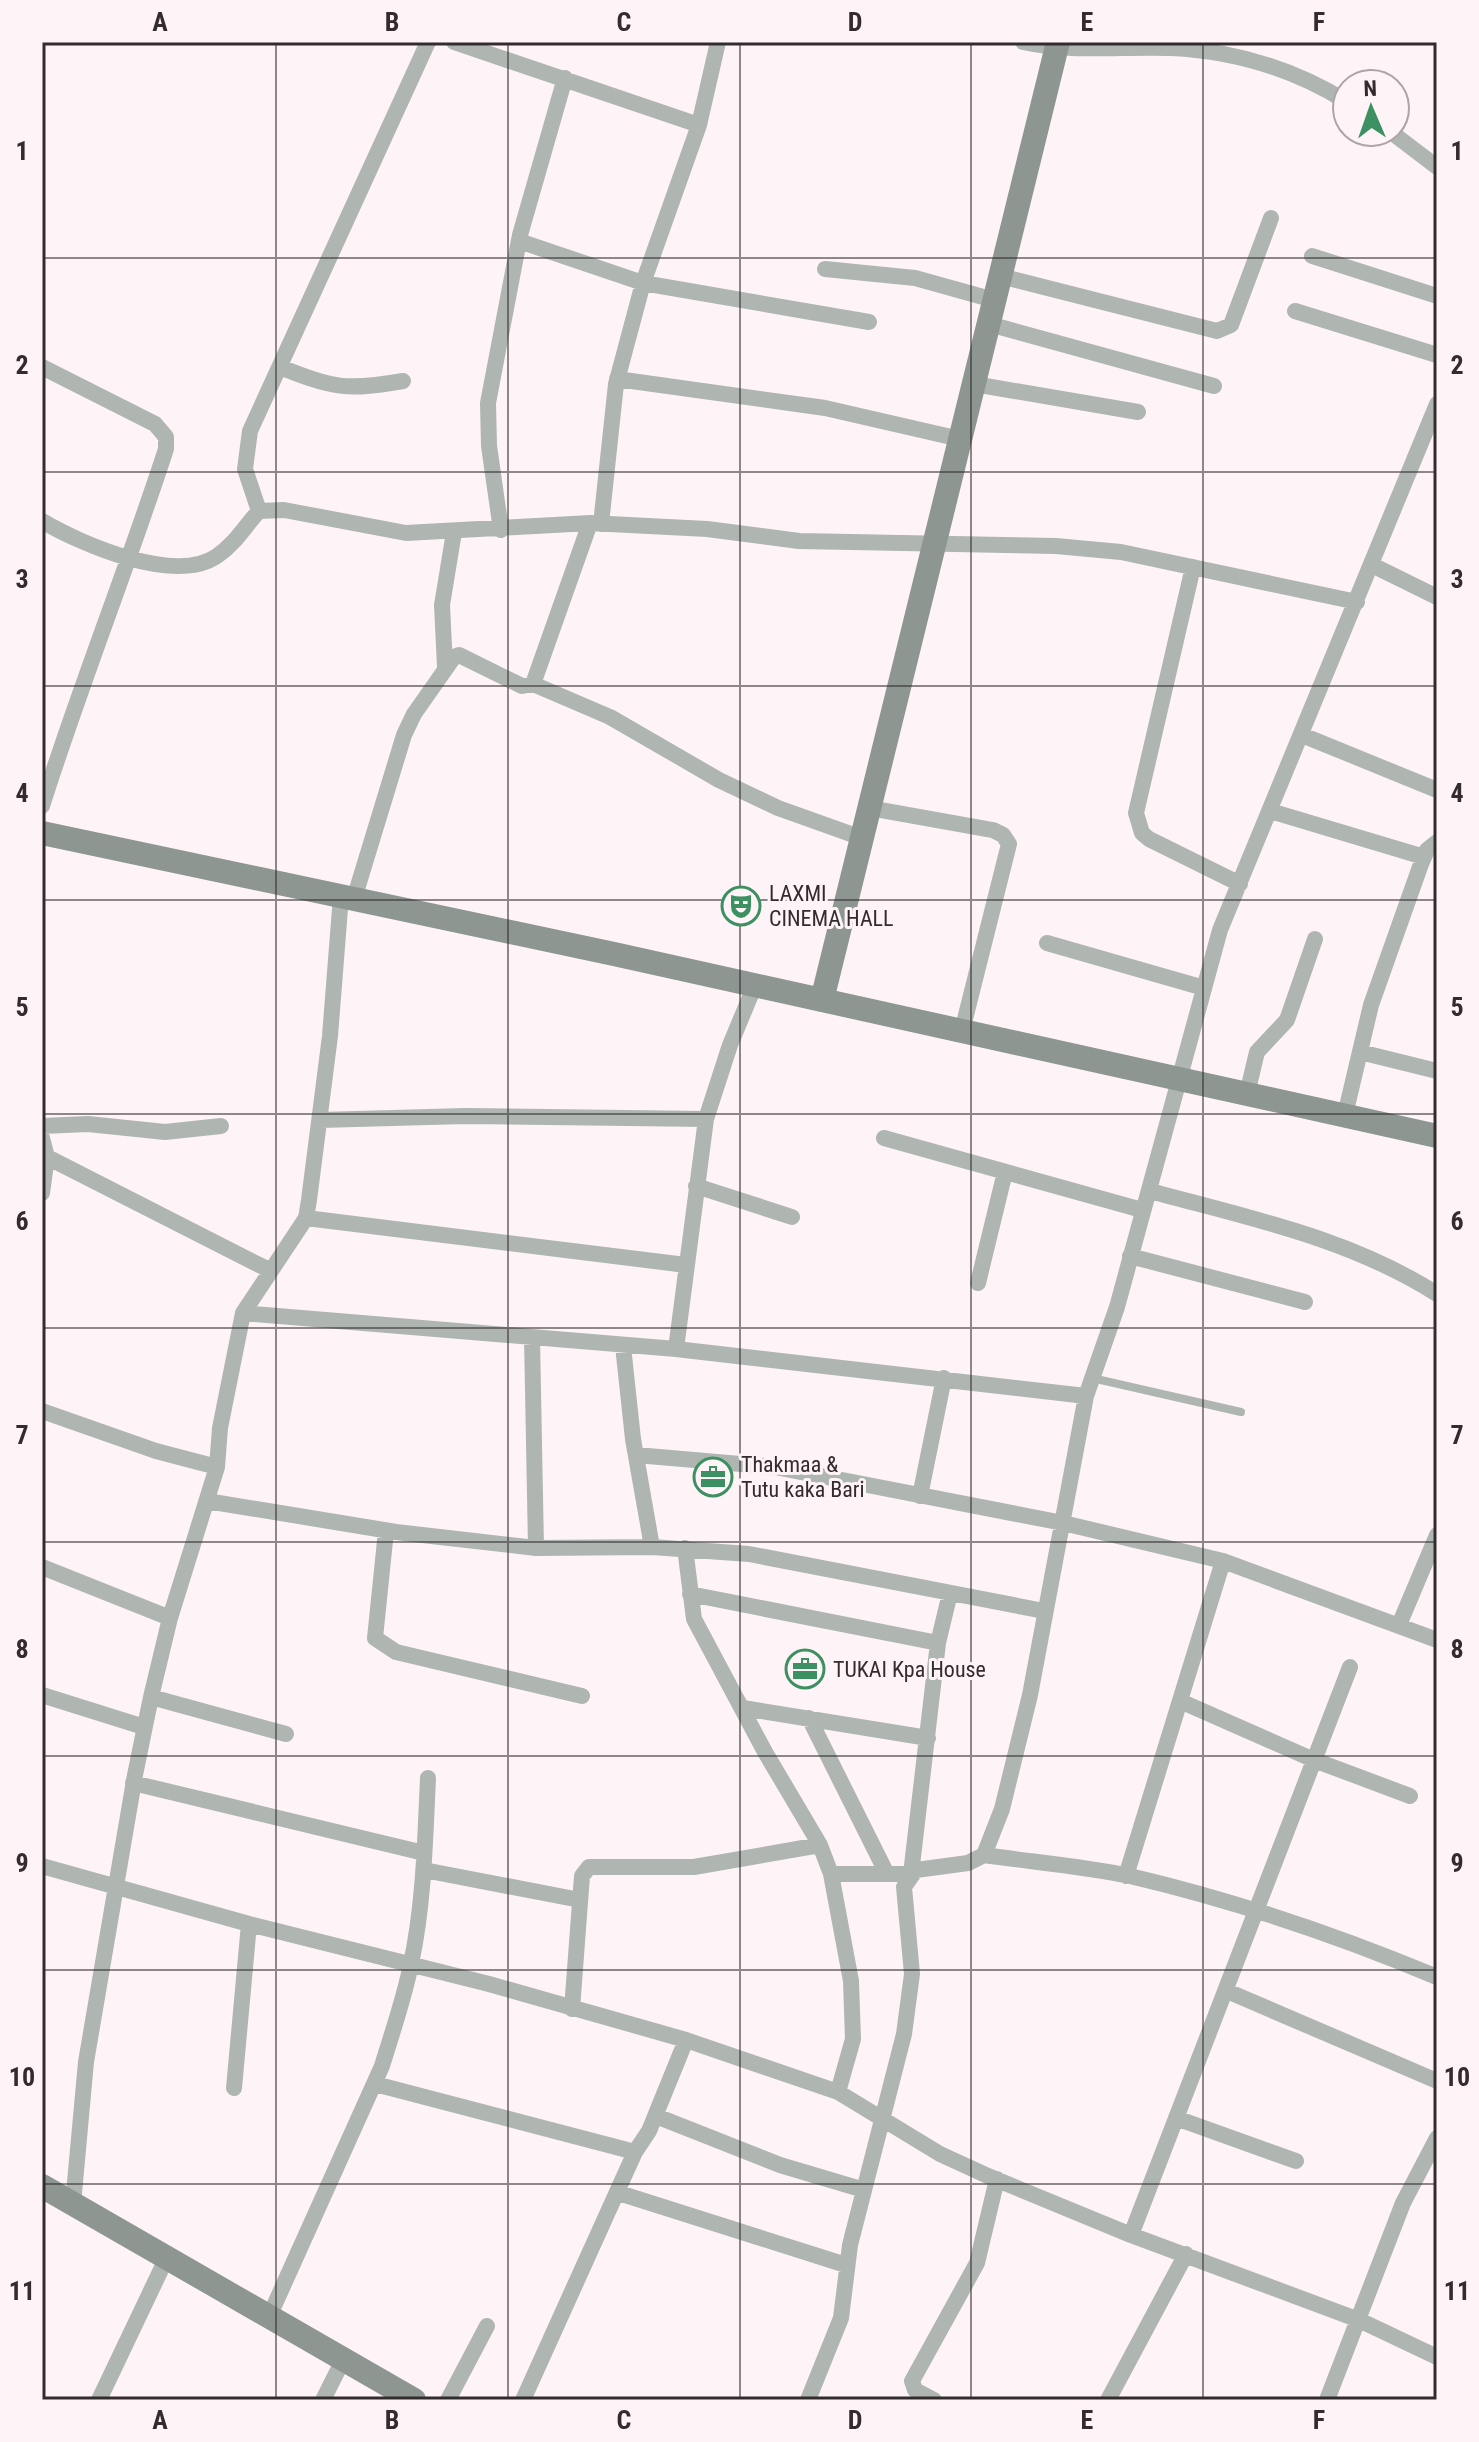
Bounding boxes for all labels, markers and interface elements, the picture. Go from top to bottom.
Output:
text: A [152,7,168,37]
text: B [385,7,399,37]
text: C [617,7,632,37]
text: D [848,7,862,37]
text: E [1081,7,1094,37]
text: F [1313,7,1325,37]
north arrow [1331,68,1411,148]
text: N [1363,76,1377,101]
text: 1 [15,136,29,166]
text: 1 [1450,136,1464,166]
text: 2 [15,350,29,380]
text: 2 [1450,350,1464,380]
text: 3 [15,564,29,594]
text: 3 [1450,564,1464,594]
text: 4 [15,778,29,808]
text: 4 [1450,778,1464,808]
place label: LAXMI CINEMA HALL [769,881,894,931]
theatre icon: LAXMI CINEMA HALL [720,885,762,927]
text: 5 [15,992,29,1022]
text: 5 [1450,992,1464,1022]
text: 6 [15,1206,29,1236]
text: 6 [1450,1206,1464,1236]
text: 7 [15,1420,29,1450]
text: 7 [1450,1420,1464,1450]
place label: Thakmaa & Tutu kaka Bari [741,1452,865,1502]
office icon: Thakmaa & Tutu kaka Bari [692,1456,734,1498]
text: 8 [15,1634,29,1664]
text: 8 [1450,1634,1464,1664]
office icon: TUKAI Kpa House [784,1648,826,1690]
place label: TUKAI Kpa House [833,1657,986,1682]
text: 9 [15,1848,29,1878]
text: 9 [1450,1848,1464,1878]
text: 10 [9,2062,35,2092]
text: 10 [1444,2062,1470,2092]
text: 11 [9,2276,35,2306]
text: 11 [1444,2276,1470,2306]
text: A [152,2405,168,2435]
text: B [385,2405,399,2435]
text: C [617,2405,632,2435]
text: D [848,2405,862,2435]
text: E [1081,2405,1094,2435]
text: F [1313,2405,1325,2435]

